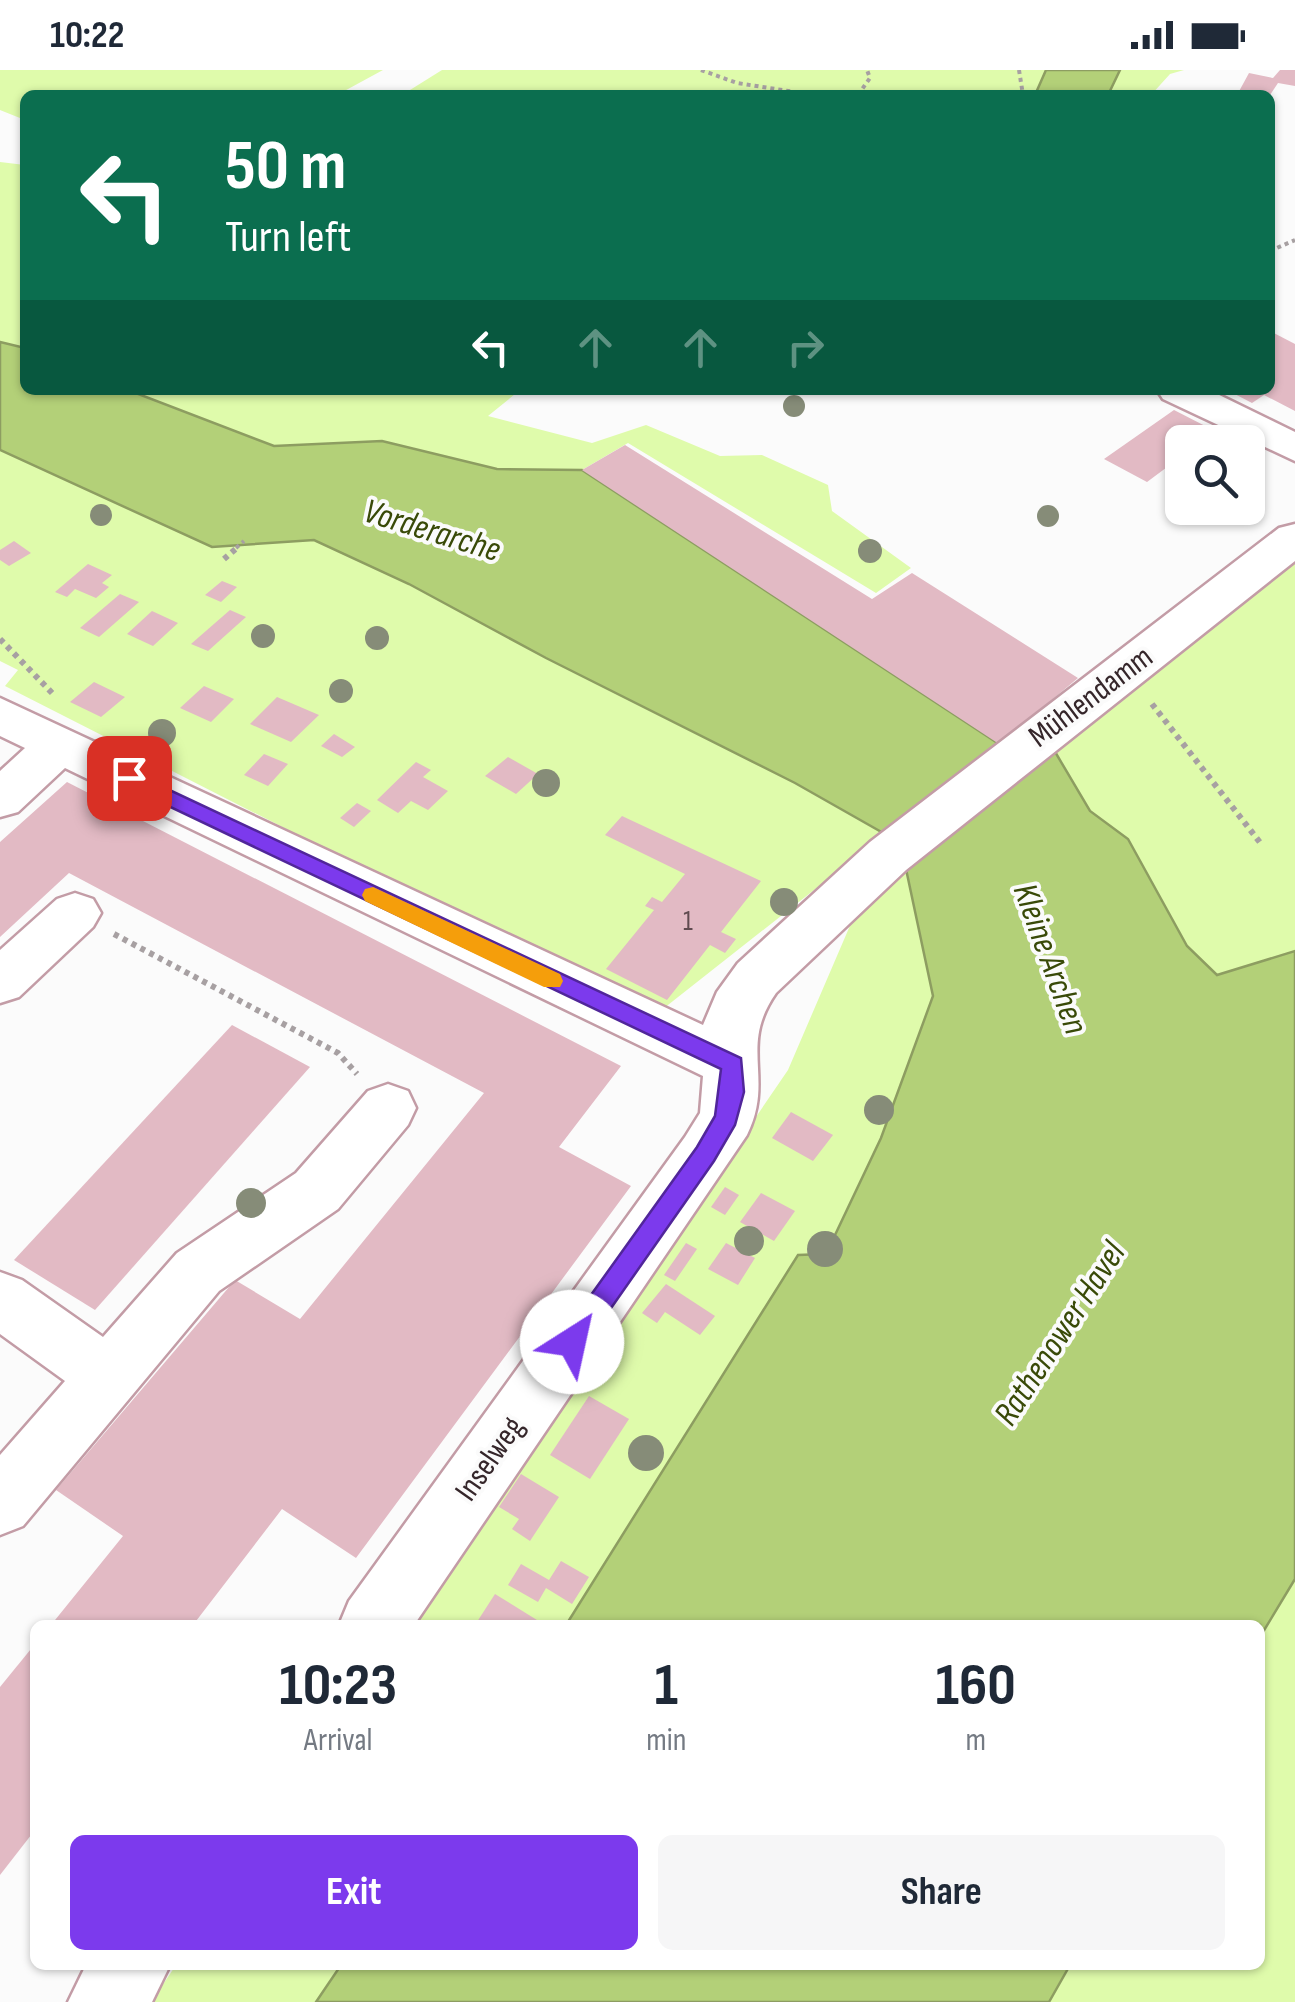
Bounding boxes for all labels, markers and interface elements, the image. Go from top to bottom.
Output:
text: 10:22 [50,13,124,58]
text: 50 m [225,125,346,209]
icon: left [60,130,190,260]
text: Turn left [225,210,351,265]
icon: left [463,320,518,375]
icon: ahead [568,320,623,375]
icon: ahead [673,320,728,375]
icon: right [778,320,833,375]
map controls [1165,425,1265,525]
button: search [1165,425,1265,525]
water label: Vorderarche [358,490,506,572]
street label: Mühlendamm [1021,638,1161,756]
pin [87,736,172,821]
icon: arrive [102,751,157,806]
water label: Kleine Archen [1003,878,1097,1040]
house number: 1 [683,905,693,938]
water label: Rathenower Havel [985,1233,1136,1434]
position arrow [520,1290,624,1394]
street label: Inselweg [447,1409,533,1509]
text: 10:23 [279,1650,397,1722]
text: 1 [655,1650,678,1722]
text: 160 [936,1650,1016,1722]
text: Arrival [304,1721,373,1760]
text: min [646,1721,686,1760]
text: m [965,1721,986,1760]
button: Exit [70,1835,638,1950]
button: Share [658,1835,1225,1950]

